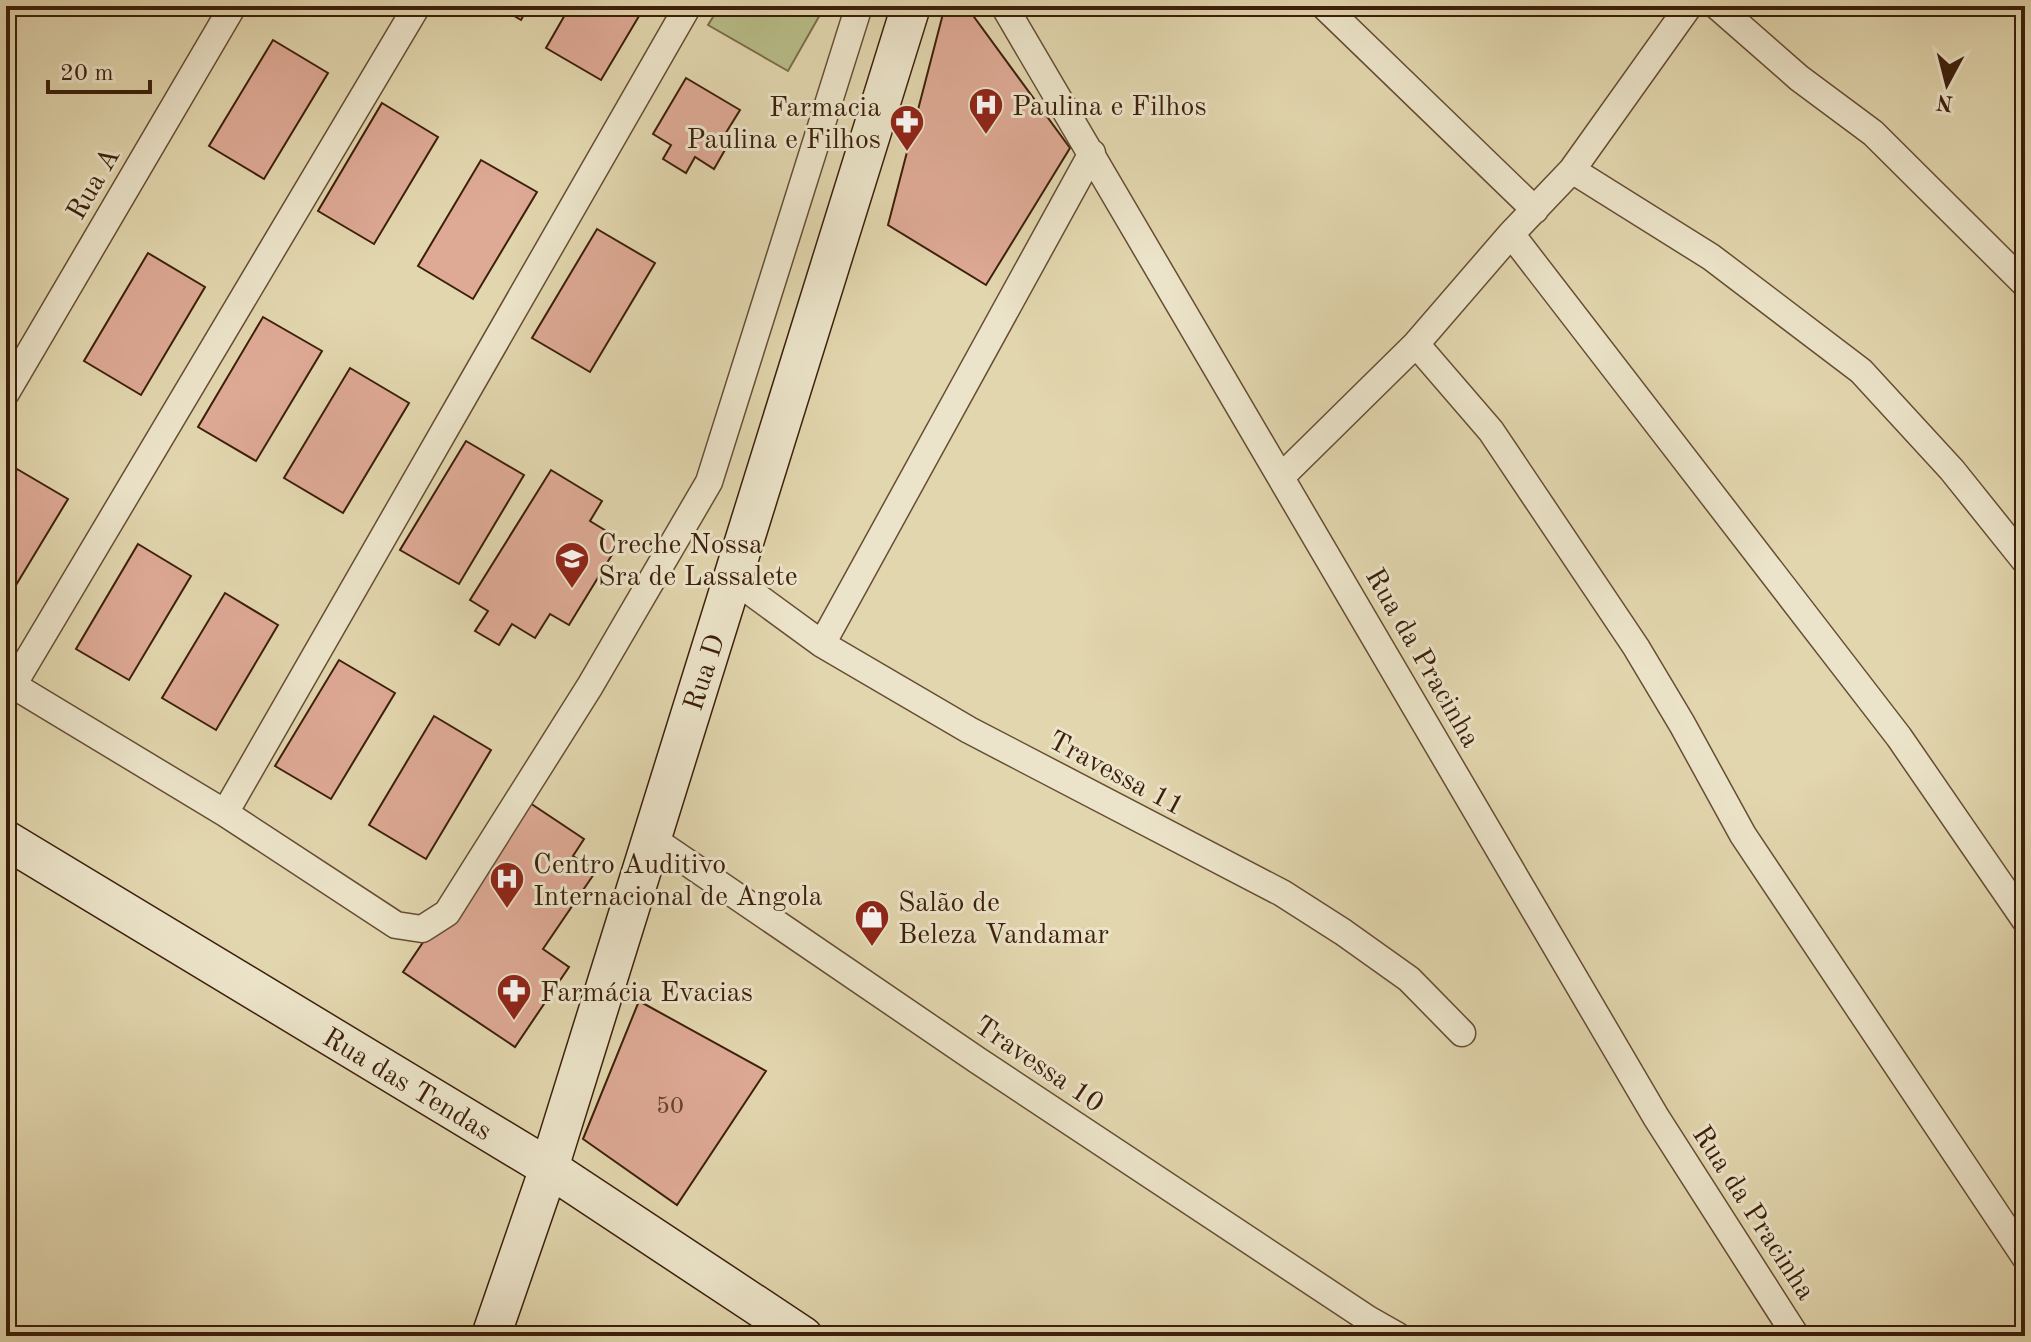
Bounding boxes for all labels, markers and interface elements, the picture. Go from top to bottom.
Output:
scale bar [48,44,150,94]
north arrow [1907,44,1987,124]
text: 20 m [60,62,114,86]
hospital icon: Paulina e Filhos [967,86,1005,136]
text: N [1935,90,1954,114]
place label: Paulina e Filhos [1012,94,1207,122]
place label: Farmacia Paulina e Filhos [686,95,881,155]
pharmacy icon: Farmacia Paulina e Filhos [888,103,926,153]
street label: Rua A [63,144,126,225]
place label: Creche Nossa Sra de Lassalete [598,532,798,592]
school or university icon: Creche Nossa Sra de Lassalete [553,540,591,590]
street label: Rua da Pracinha [1359,564,1484,753]
street label: Rua D [680,631,731,715]
street label: Travessa 11 [1043,727,1188,822]
place label: Centro Auditivo Internacional de Angola [533,852,823,912]
hospital icon: Centro Auditivo Internacional de Angola [488,860,526,910]
place label: Salão de Beleza Vandamar [898,890,1109,950]
shop icon: Salão de Beleza Vandamar [853,898,891,948]
pharmacy icon: Farmácia Evacias [495,972,533,1022]
place label: Farmácia Evacias [540,980,753,1008]
street label: Travessa 10 [969,1012,1108,1119]
street label: Rua das Tendas [317,1024,496,1147]
house number: 50 [656,1095,684,1119]
street label: Rua da Pracinha [1686,1122,1819,1306]

